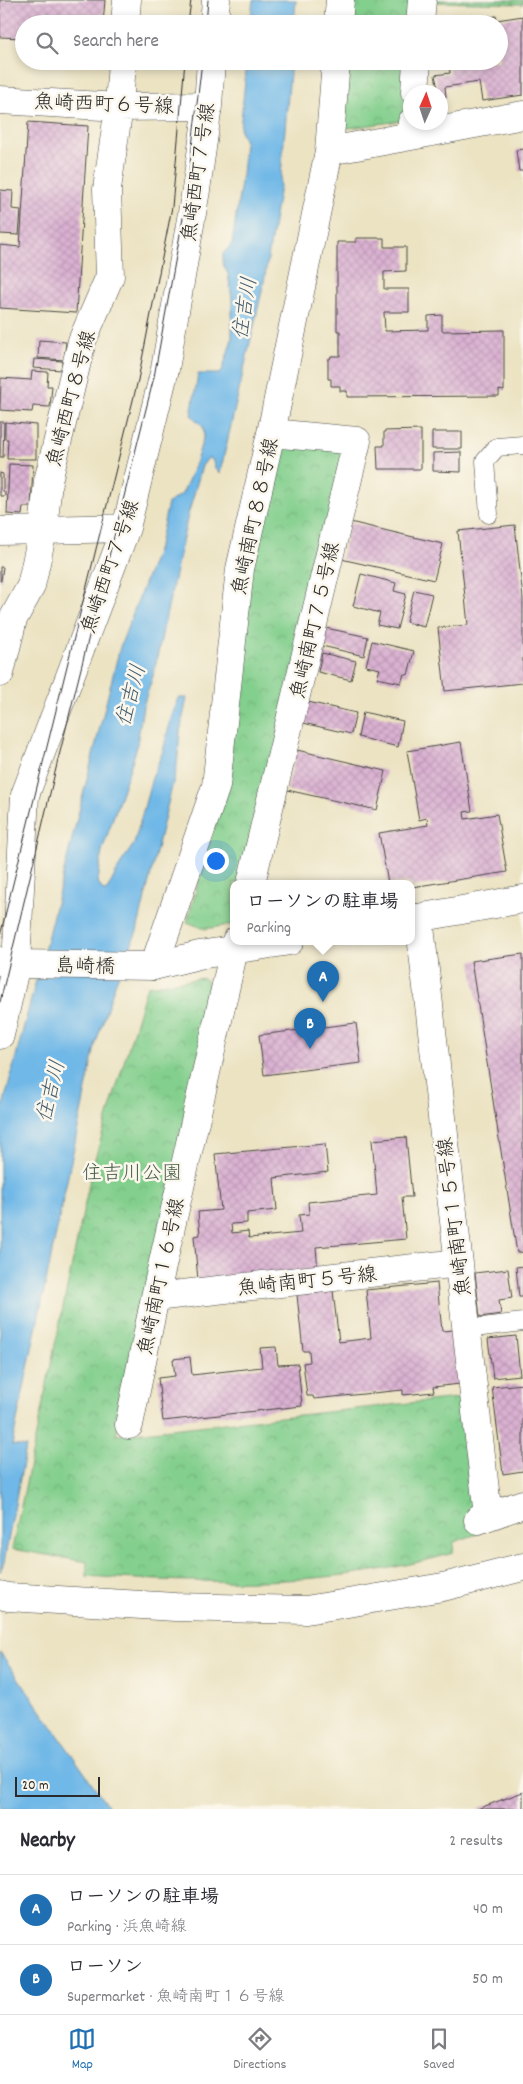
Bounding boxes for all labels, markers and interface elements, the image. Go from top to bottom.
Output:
search box [15,15,508,70]
icon: search [33,29,61,57]
text: Search here [73,29,159,56]
north arrow [403,85,448,130]
street label: 魚崎西町６号線 [33,90,174,122]
street label: 魚崎西町７号線 [176,101,224,244]
water label: 住吉川 [227,275,267,342]
street label: 魚崎西町８号線 [41,328,105,470]
street label: 魚崎南町８８号線 [227,435,287,598]
street label: 魚崎西町７号線 [76,496,148,638]
street label: 魚崎南町７５号線 [285,540,349,702]
water label: 住吉川 [110,661,156,730]
your location [203,848,229,874]
popup [230,880,415,945]
text: ローソンの駐車場 [246,890,399,917]
text: Parking [246,917,291,940]
street label: 島崎橋 [55,953,115,983]
pin: A [307,961,339,1002]
pin: B [294,1008,326,1049]
water label: 住吉川 [31,1058,75,1126]
street label: 魚崎南町１５号線 [432,1136,480,1298]
park label: 住吉川公園 [82,1161,182,1189]
street label: 魚崎南町１６号線 [133,1195,193,1358]
street label: 魚崎南町５号線 [236,1262,378,1304]
scale bar [15,1774,100,1797]
text: 20 m [22,1776,49,1796]
text: Nearby [20,1827,75,1857]
text: 2 results [449,1830,503,1853]
text: ローソンの駐車場 [67,1885,219,1912]
text: A [32,1898,40,1921]
text: 40 m [473,1898,503,1921]
text: Parking · 浜魚崎線 [67,1916,187,1939]
text: ローソン [67,1955,143,1982]
text: B [32,1968,40,1991]
text: 50 m [472,1968,503,1991]
text: Supermarket · 魚崎南町１６号線 [67,1986,284,2009]
tab: Map [68,2025,96,2075]
tab: Directions [233,2025,286,2075]
tab: Saved [423,2025,455,2075]

